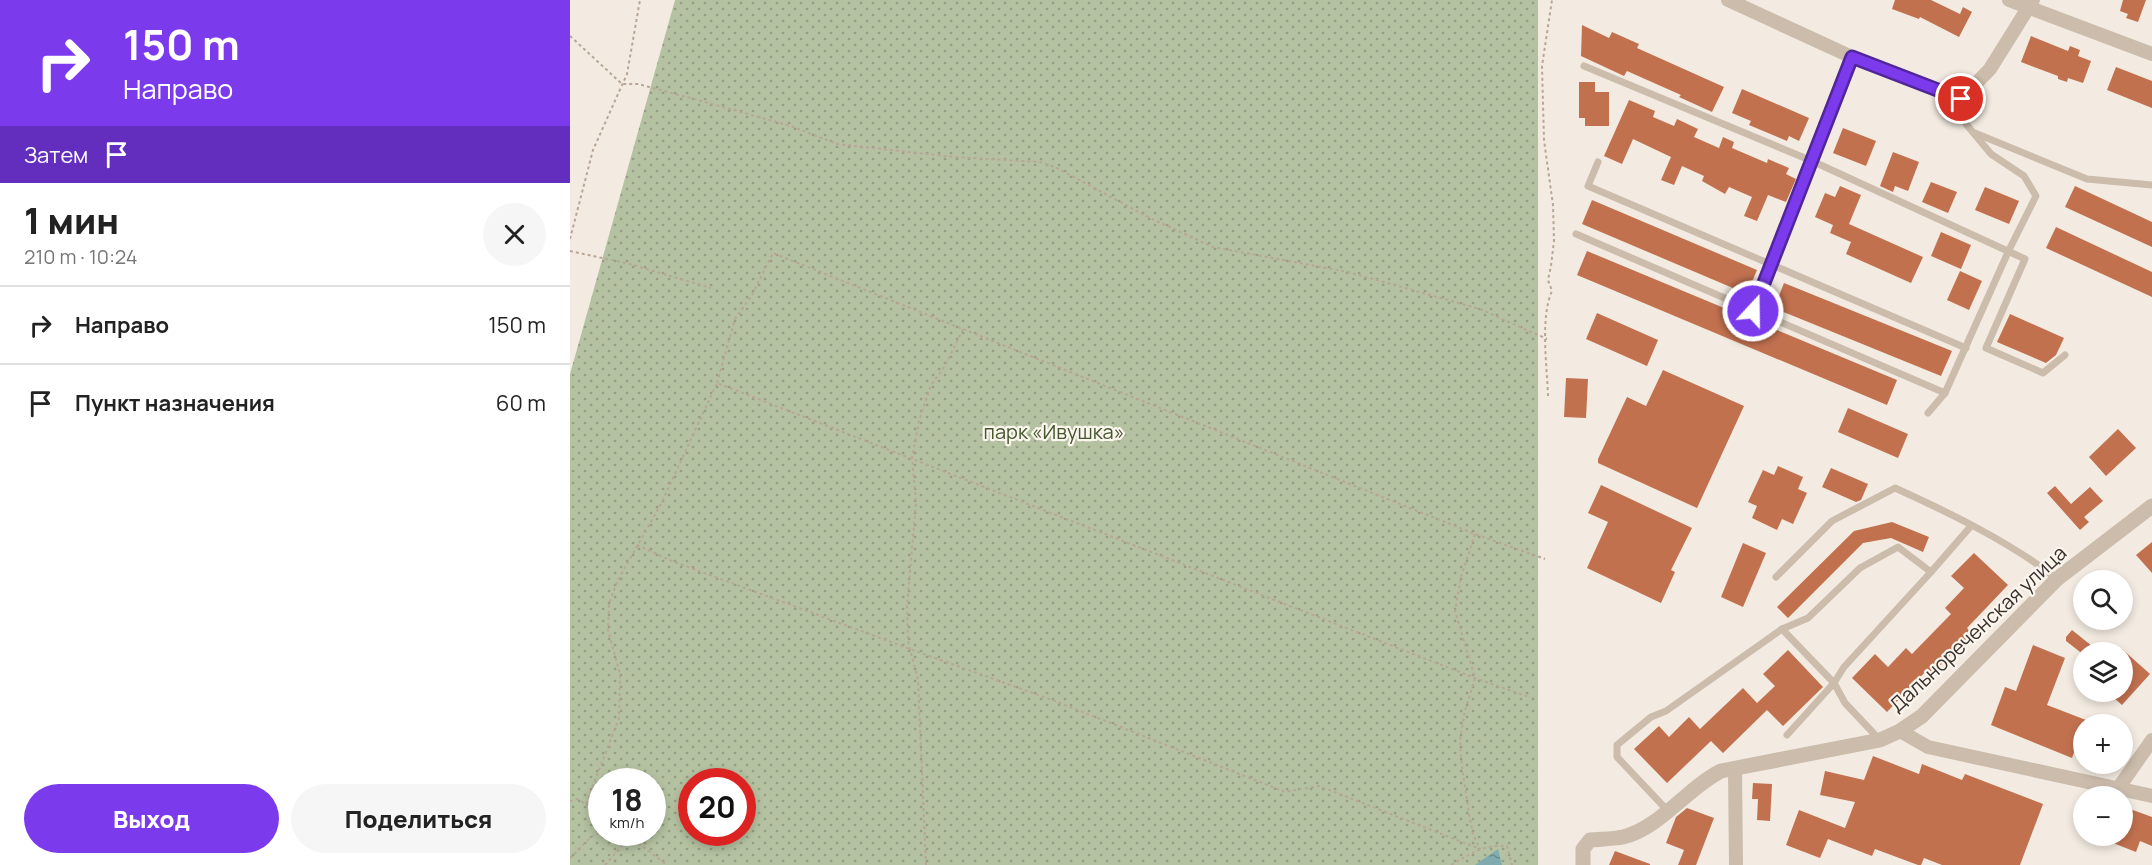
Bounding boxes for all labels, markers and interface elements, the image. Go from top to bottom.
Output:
text: 150 m [123,15,240,73]
icon: right [24,24,102,102]
text: Направо [123,70,233,107]
pin [1935,73,1986,124]
icon: arrive [1944,82,1977,115]
icon: arrive [100,138,133,171]
text: Затем [24,140,88,170]
text: 1 мин [24,196,119,245]
button: close [483,203,546,266]
text: 210 m · 10:24 [24,243,138,270]
position arrow [1721,279,1785,343]
icon: right [24,309,57,342]
text: Направо [75,310,169,340]
text: 150 m [488,310,546,340]
icon: arrive [24,387,57,420]
text: Пункт назначения [75,388,275,418]
text: 60 m [496,388,546,418]
park label: парк «Ивушка» [984,418,1124,445]
street label: Дальнореченская улица [1883,539,2072,718]
map controls [2073,570,2133,846]
button: search [2073,570,2133,630]
button: layers [2073,642,2133,702]
button: + [2073,714,2133,774]
speed limit sign: 20 [678,768,756,846]
text: 18 [611,779,643,820]
button: Выход [24,784,279,853]
button: Поделиться [291,784,546,853]
button: − [2073,786,2133,846]
text: km/h [610,812,644,833]

